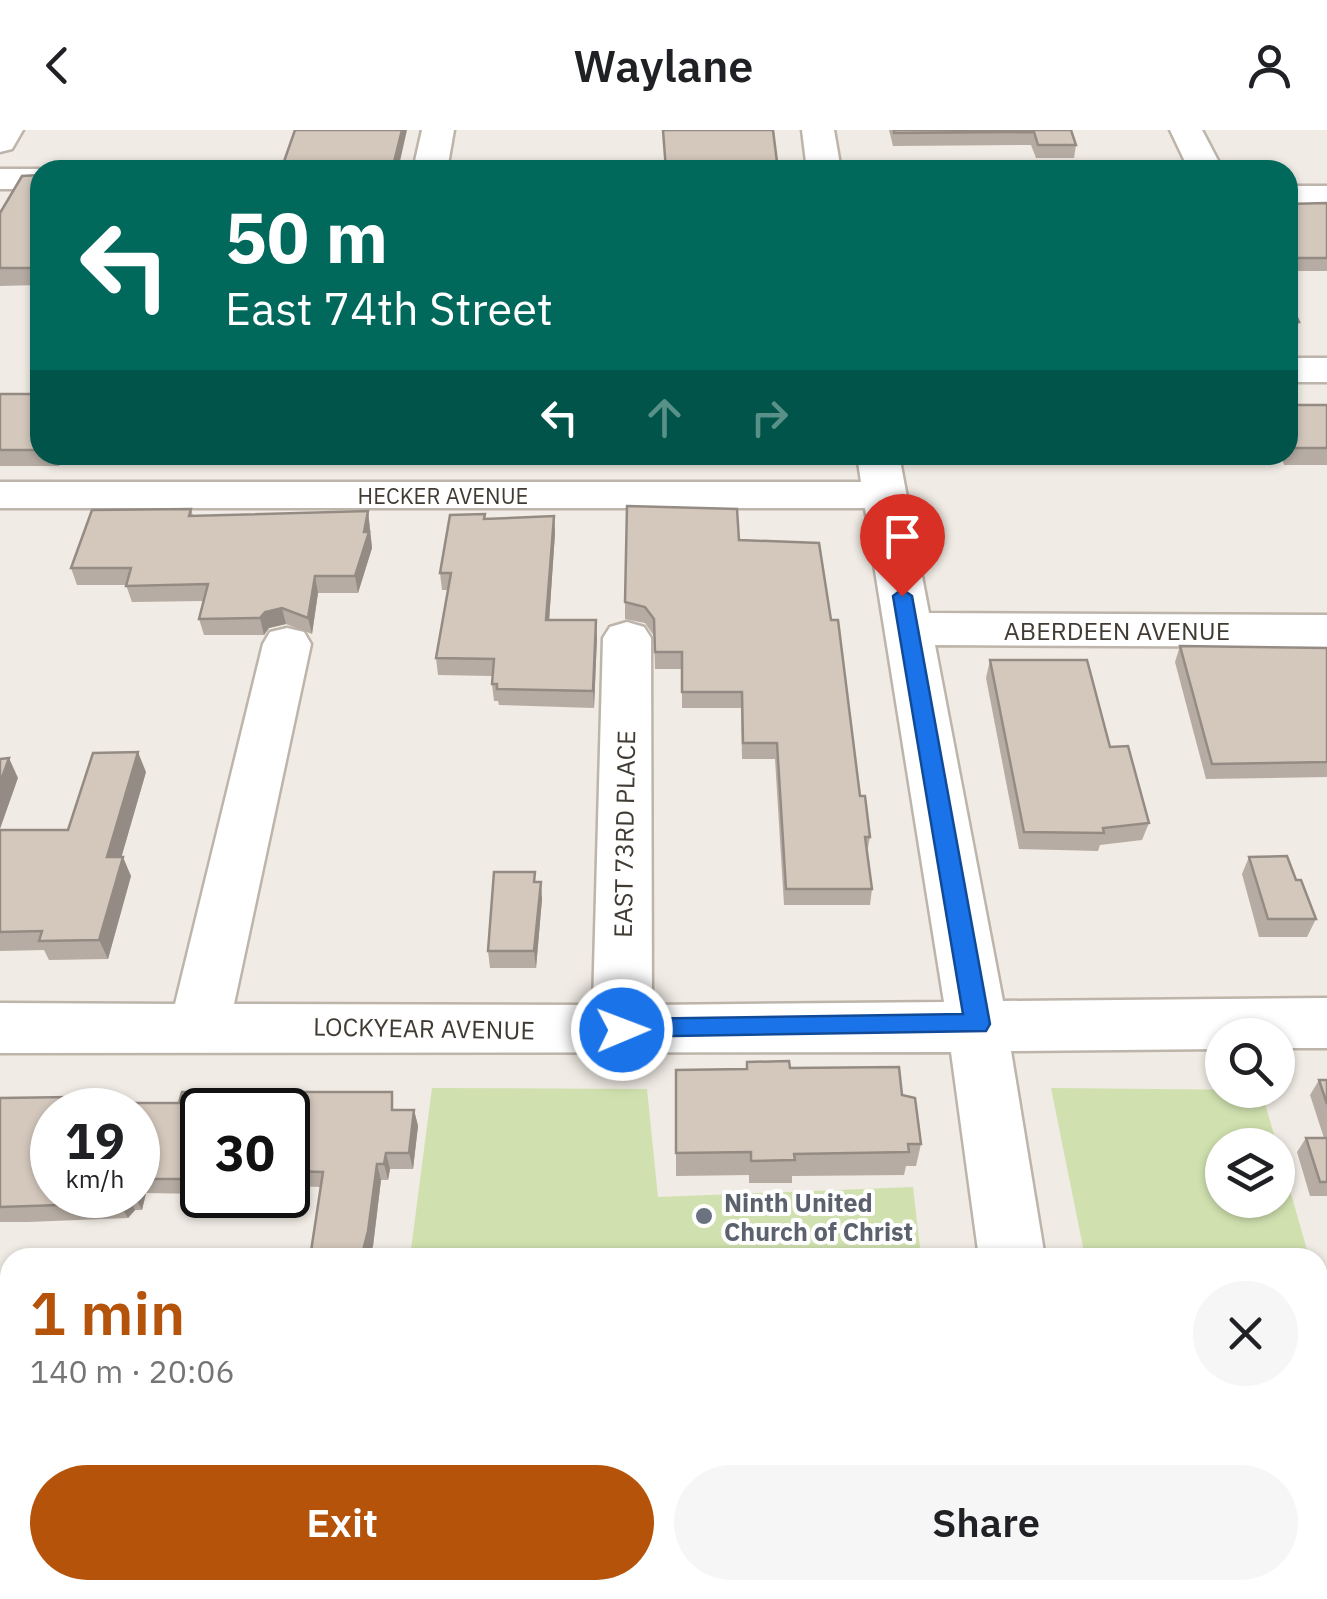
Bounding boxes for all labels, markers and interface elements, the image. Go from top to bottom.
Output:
text: Waylane [574,36,753,94]
icon: back [30,38,85,93]
icon: person [1242,38,1297,93]
text: 50 m [225,191,388,282]
icon: left [60,200,190,330]
text: East 74th Street [225,279,553,337]
icon: left [532,390,587,445]
icon: ahead [637,390,692,445]
icon: right [742,390,797,445]
street label: HECKER AVENUE [358,481,528,510]
pin [860,494,945,597]
icon: arrive [875,509,930,564]
street label: ABERDEEN AVENUE [1004,614,1230,647]
street label: EAST 73RD PLACE [606,730,642,938]
position arrow [570,978,674,1082]
street label: LOCKYEAR AVENUE [313,1010,535,1046]
map controls [1205,1018,1295,1218]
button: search [1205,1018,1295,1108]
speed limit sign: 30 [180,1088,310,1218]
text: 19 [65,1108,125,1173]
button: layers [1205,1128,1295,1218]
text: km/h [66,1162,124,1195]
place label: Ninth United Church of Christ [724,1186,913,1248]
marker: Ninth United Church of Christ [693,1205,715,1227]
text: 1 min [30,1273,185,1352]
button: close [1193,1281,1298,1386]
text: 140 m · 20:06 [30,1350,235,1392]
button: Exit [30,1465,654,1580]
button: Share [674,1465,1298,1580]

